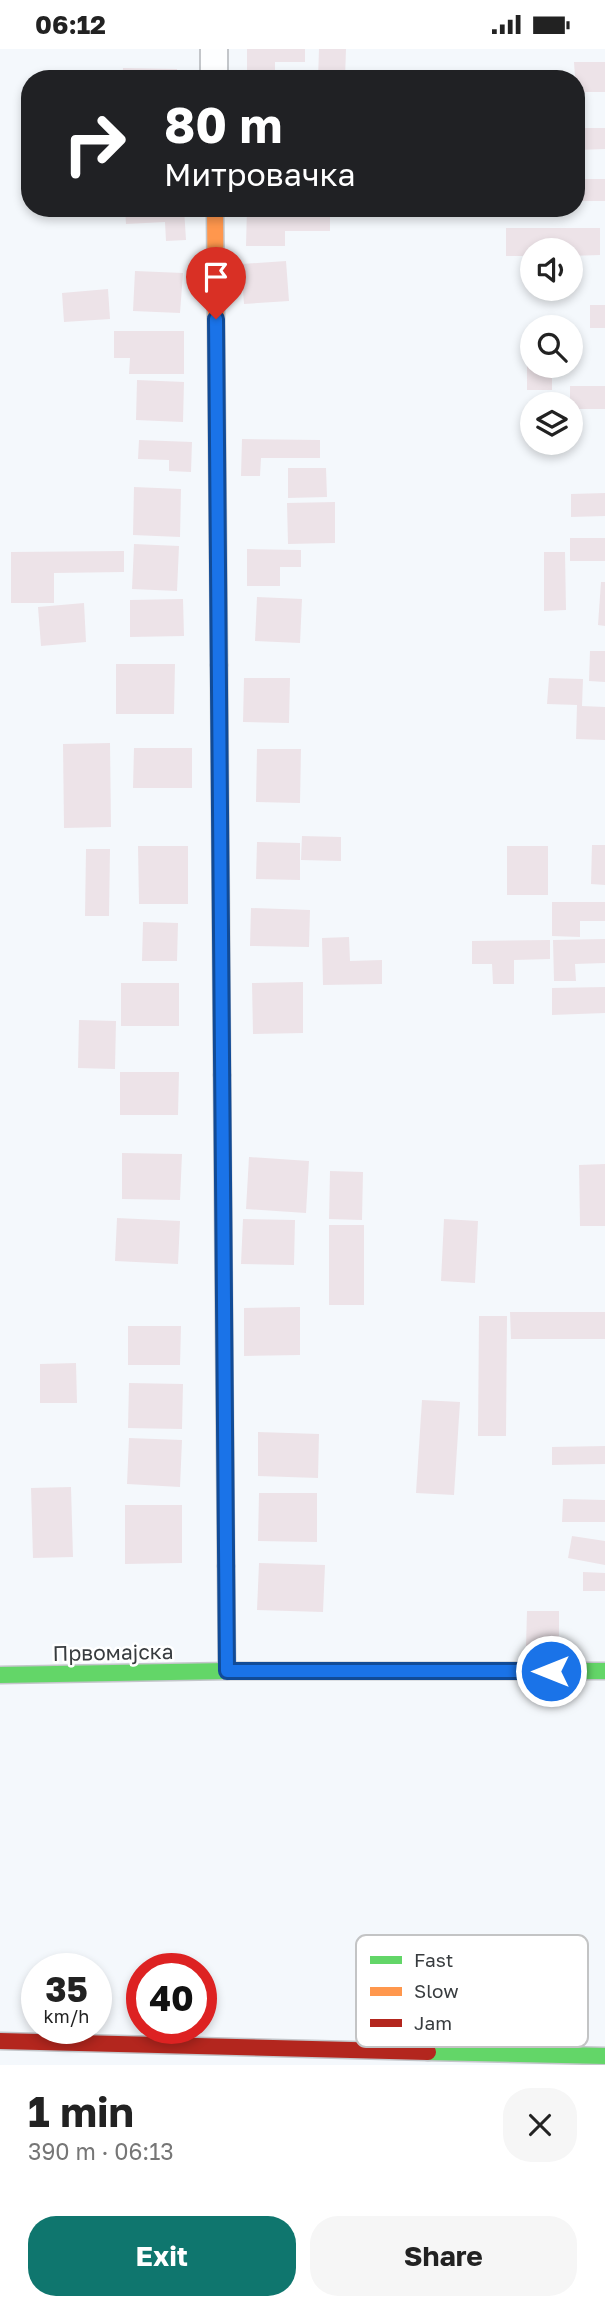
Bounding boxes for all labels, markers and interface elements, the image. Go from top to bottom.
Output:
text: 06:12 [35,9,106,40]
text: 80 m [164,95,282,154]
icon: right [49,98,140,189]
text: Митровачка [164,155,356,193]
map controls [520,238,583,455]
button: sound [520,238,583,301]
pin [186,247,246,319]
icon: arrive [197,258,235,296]
button: search [520,315,583,378]
button: layers [520,392,583,455]
position arrow [514,1634,588,1708]
street label: Првомајска [52,1638,174,1666]
legend [356,1935,588,2047]
text: Fast [414,1948,453,1971]
speed limit sign: 40 [126,1953,217,2044]
text: 35 [45,1968,88,2010]
text: Slow [414,1979,459,2002]
text: km/h [44,2005,89,2027]
text: Jam [414,2011,452,2034]
text: 1 min [28,2086,134,2136]
button: close [503,2088,577,2162]
text: 390 m · 06:13 [28,2137,174,2165]
button: Exit [28,2216,296,2296]
button: Share [310,2216,577,2296]

